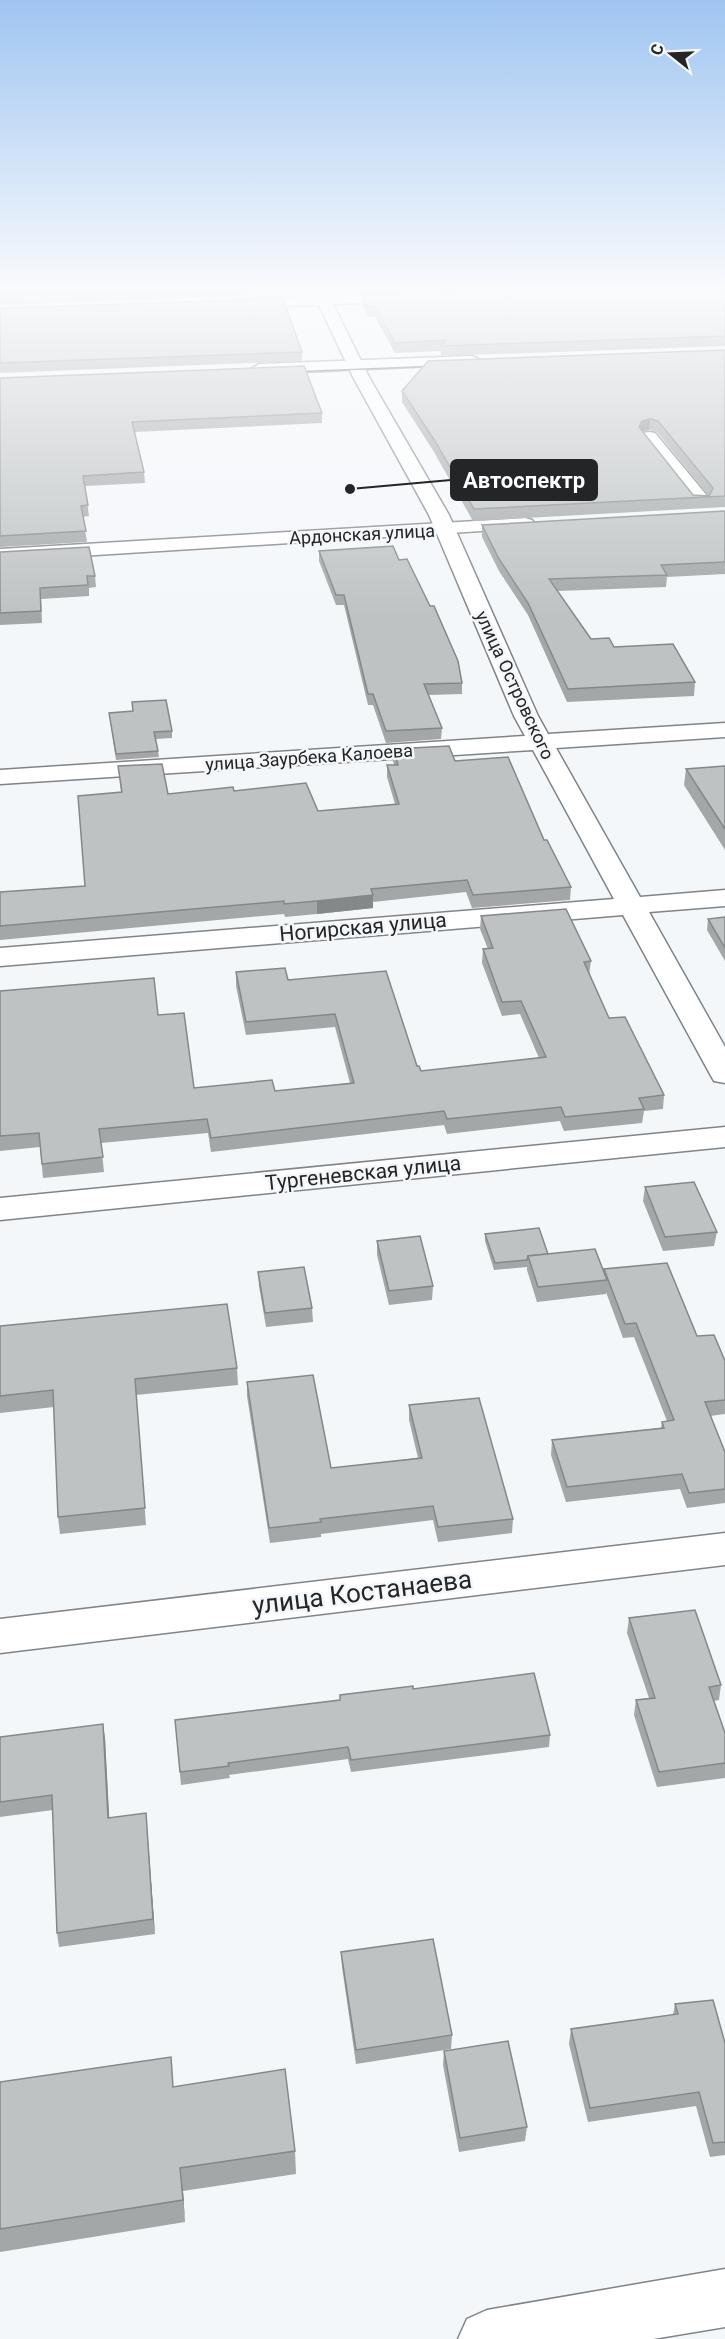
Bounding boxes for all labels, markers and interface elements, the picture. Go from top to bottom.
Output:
north arrow [641,24,701,84]
text: С [647,42,668,57]
callout: Автоспектр [451,460,597,500]
text: Автоспектр [463,468,585,493]
street label: Ардонская улица [289,520,435,548]
street label: улица Островского [471,607,559,763]
street label: улица Заурбека Калоева [205,739,413,775]
street label: Ногирская улица [278,908,448,946]
street label: Тургеневская улица [264,1151,462,1195]
street label: улица Костанаева [250,1564,474,1620]

